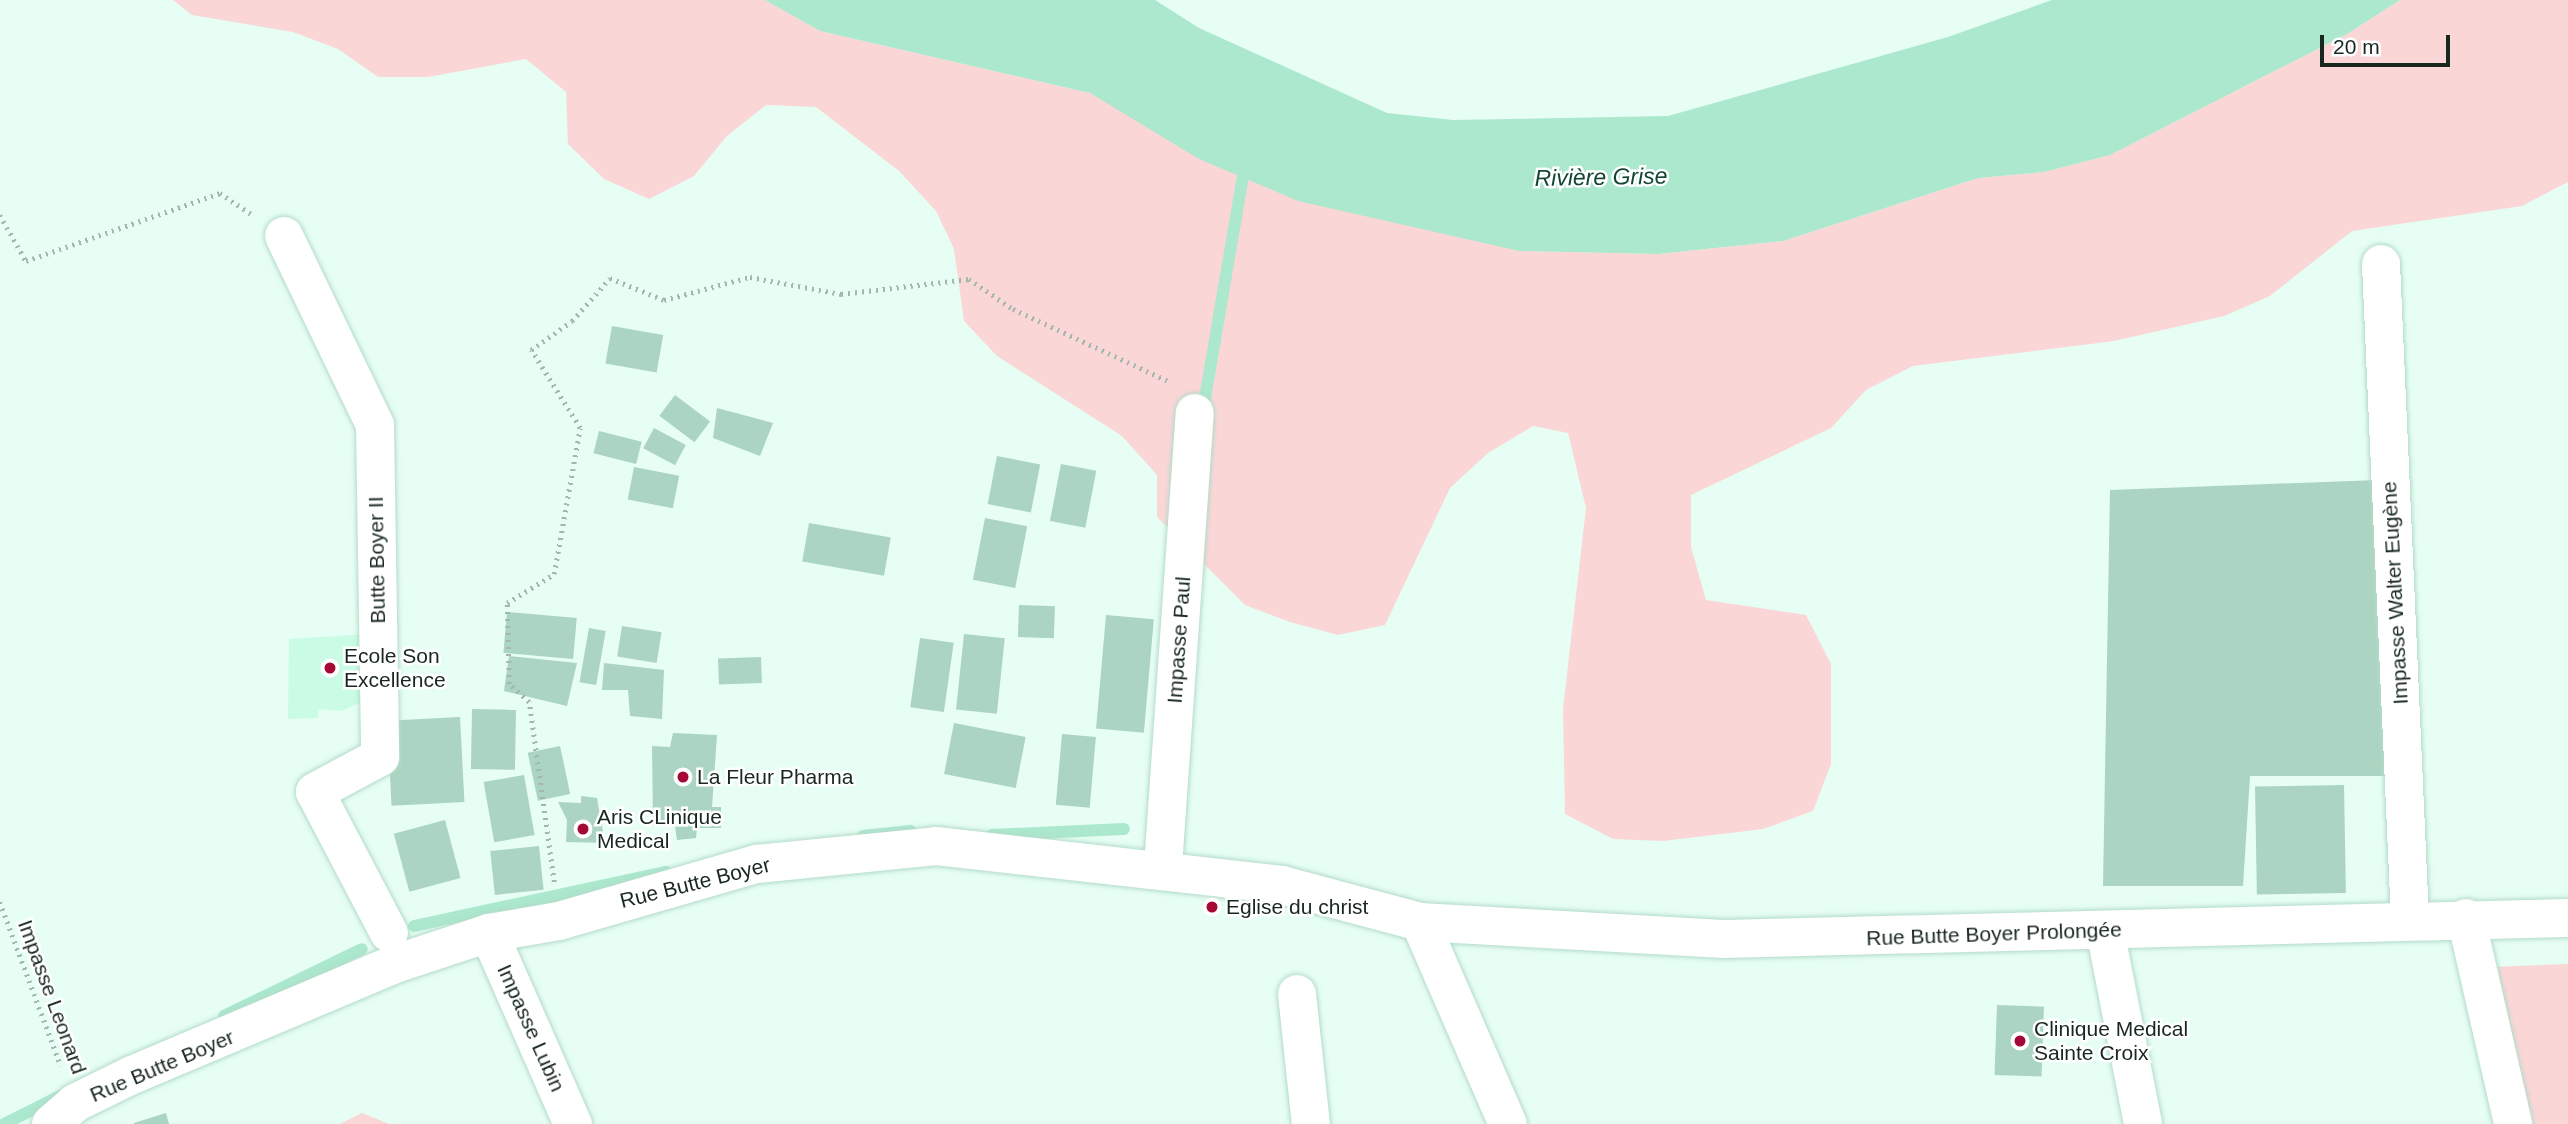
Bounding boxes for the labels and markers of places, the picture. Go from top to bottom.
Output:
place label: Ecole Son Excellence [344,643,446,693]
marker: Ecole Son Excellence [322,660,338,676]
place label: La Fleur Pharma [697,764,853,790]
marker: La Fleur Pharma [675,769,691,785]
place label: Aris CLinique Medical [597,804,722,854]
marker: Aris CLinique Medical [575,821,591,837]
place label: Eglise du christ [1226,894,1368,920]
marker: Eglise du christ [1204,899,1220,915]
place label: Clinique Medical Sainte Croix [2034,1016,2188,1066]
marker: Clinique Medical Sainte Croix [2012,1033,2028,1049]

